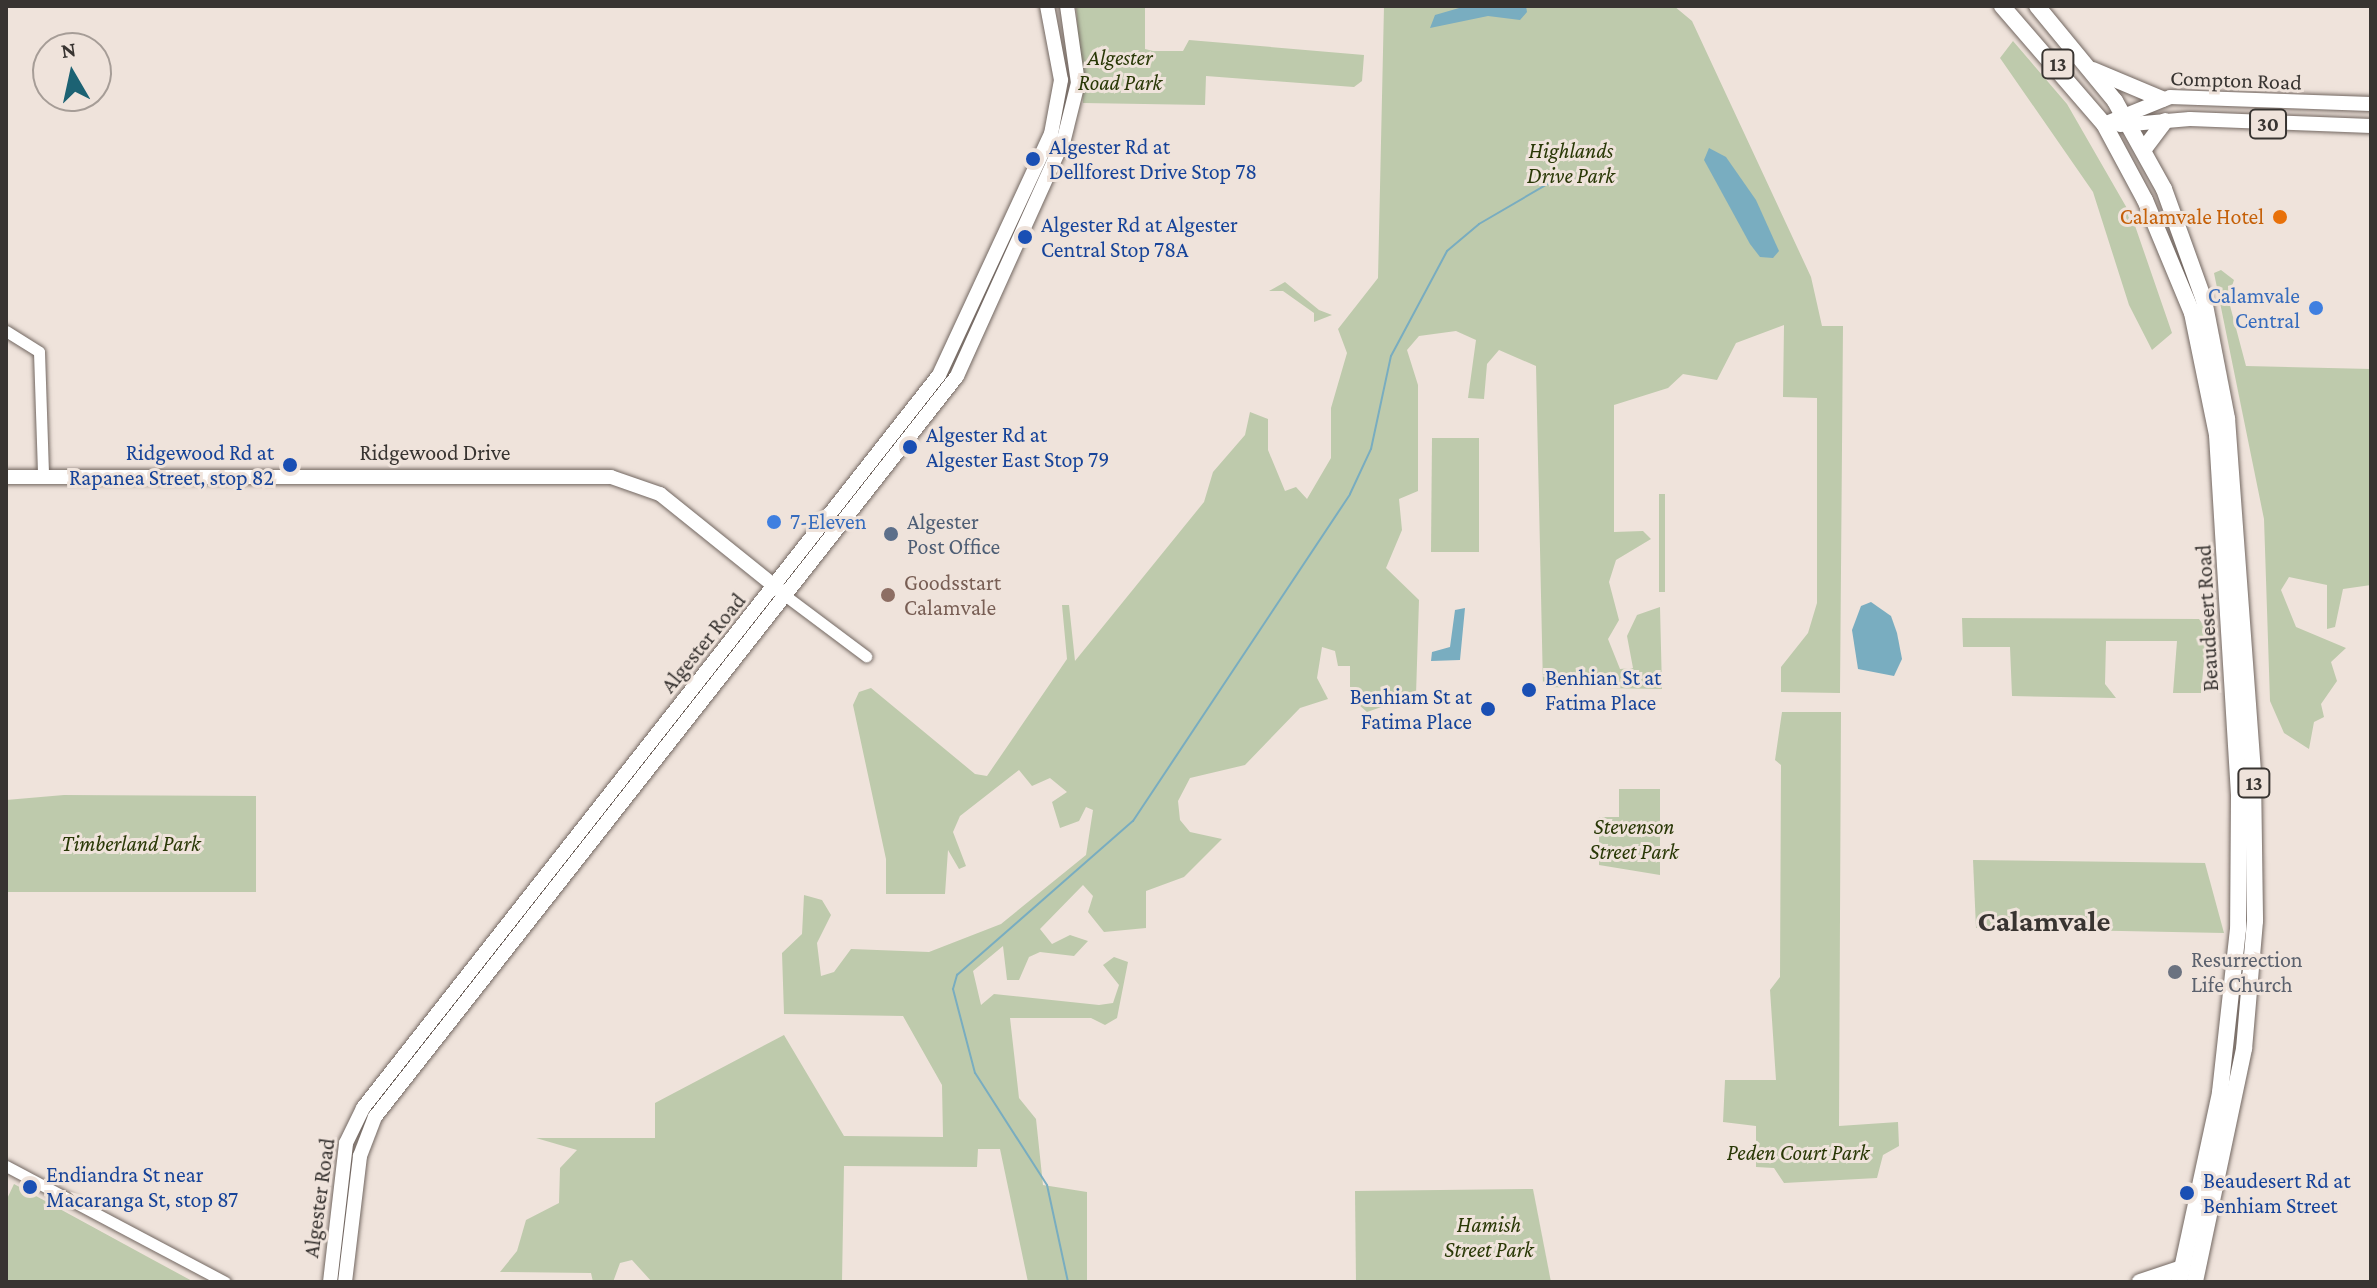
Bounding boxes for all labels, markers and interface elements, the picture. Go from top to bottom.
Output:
north arrow [32,32,112,112]
text: N [59,36,78,63]
park label: Algester Road Park [1078,44,1162,96]
road number: 13 [2040,48,2076,80]
street label: Compton Road [2170,65,2302,95]
road number: 30 [2248,108,2288,140]
place label: Algester Rd at Dellforest Drive Stop 78 [1049,133,1257,184]
park label: Highlands Drive Park [1527,137,1615,188]
marker: Algester Rd at Dellforest Drive Stop 78 [1024,150,1042,168]
place label: Calamvale Hotel [2120,204,2264,230]
marker: Calamvale Hotel [2271,208,2289,226]
place label: Algester Rd at Algester Central Stop 78A [1041,211,1238,262]
marker: Algester Rd at Algester Central Stop 78A [1016,228,1034,246]
place label: Calamvale Central [2208,282,2300,334]
marker: Calamvale Central [2307,299,2325,317]
place label: Algester Rd at Algester East Stop 79 [926,421,1109,472]
marker: Algester Rd at Algester East Stop 79 [901,438,919,456]
place label: Ridgewood Rd at Rapanea Street, stop 82 [69,439,274,490]
street label: Ridgewood Drive [359,440,511,466]
marker: Ridgewood Rd at Rapanea Street, stop 82 [281,456,299,474]
place label: Algester Post Office [907,508,1000,560]
place label: 7-Eleven [790,509,867,535]
marker: 7-Eleven [765,513,783,531]
marker: Algester Post Office [882,525,900,543]
street label: Beaudesert Road [2190,544,2224,692]
place label: Goodsstart Calamvale [904,569,1001,620]
marker: Goodsstart Calamvale [879,586,897,604]
street label: Algester Road [655,588,751,698]
place label: Benhian St at Fatima Place [1545,664,1661,716]
marker: Benhian St at Fatima Place [1520,681,1538,699]
place label: Benhiam St at Fatima Place [1350,683,1472,734]
marker: Benhiam St at Fatima Place [1479,700,1497,718]
road number: 13 [2236,767,2272,799]
park label: Stevenson Street Park [1589,813,1679,864]
park label: Timberland Park [61,831,201,857]
district label: Calamvale [1978,903,2110,939]
place label: Resurrection Life Church [2191,946,2303,998]
marker: Resurrection Life Church [2166,963,2184,981]
street label: Algester Road [298,1137,340,1259]
park label: Peden Court Park [1727,1140,1869,1166]
place label: Endiandra St near Macaranga St, stop 87 [46,1161,238,1212]
place label: Beaudesert Rd at Benhiam Street [2203,1167,2350,1218]
marker: Endiandra St near Macaranga St, stop 87 [21,1178,39,1196]
marker: Beaudesert Rd at Benhiam Street [2178,1184,2196,1202]
park label: Hamish Street Park [1444,1211,1534,1262]

